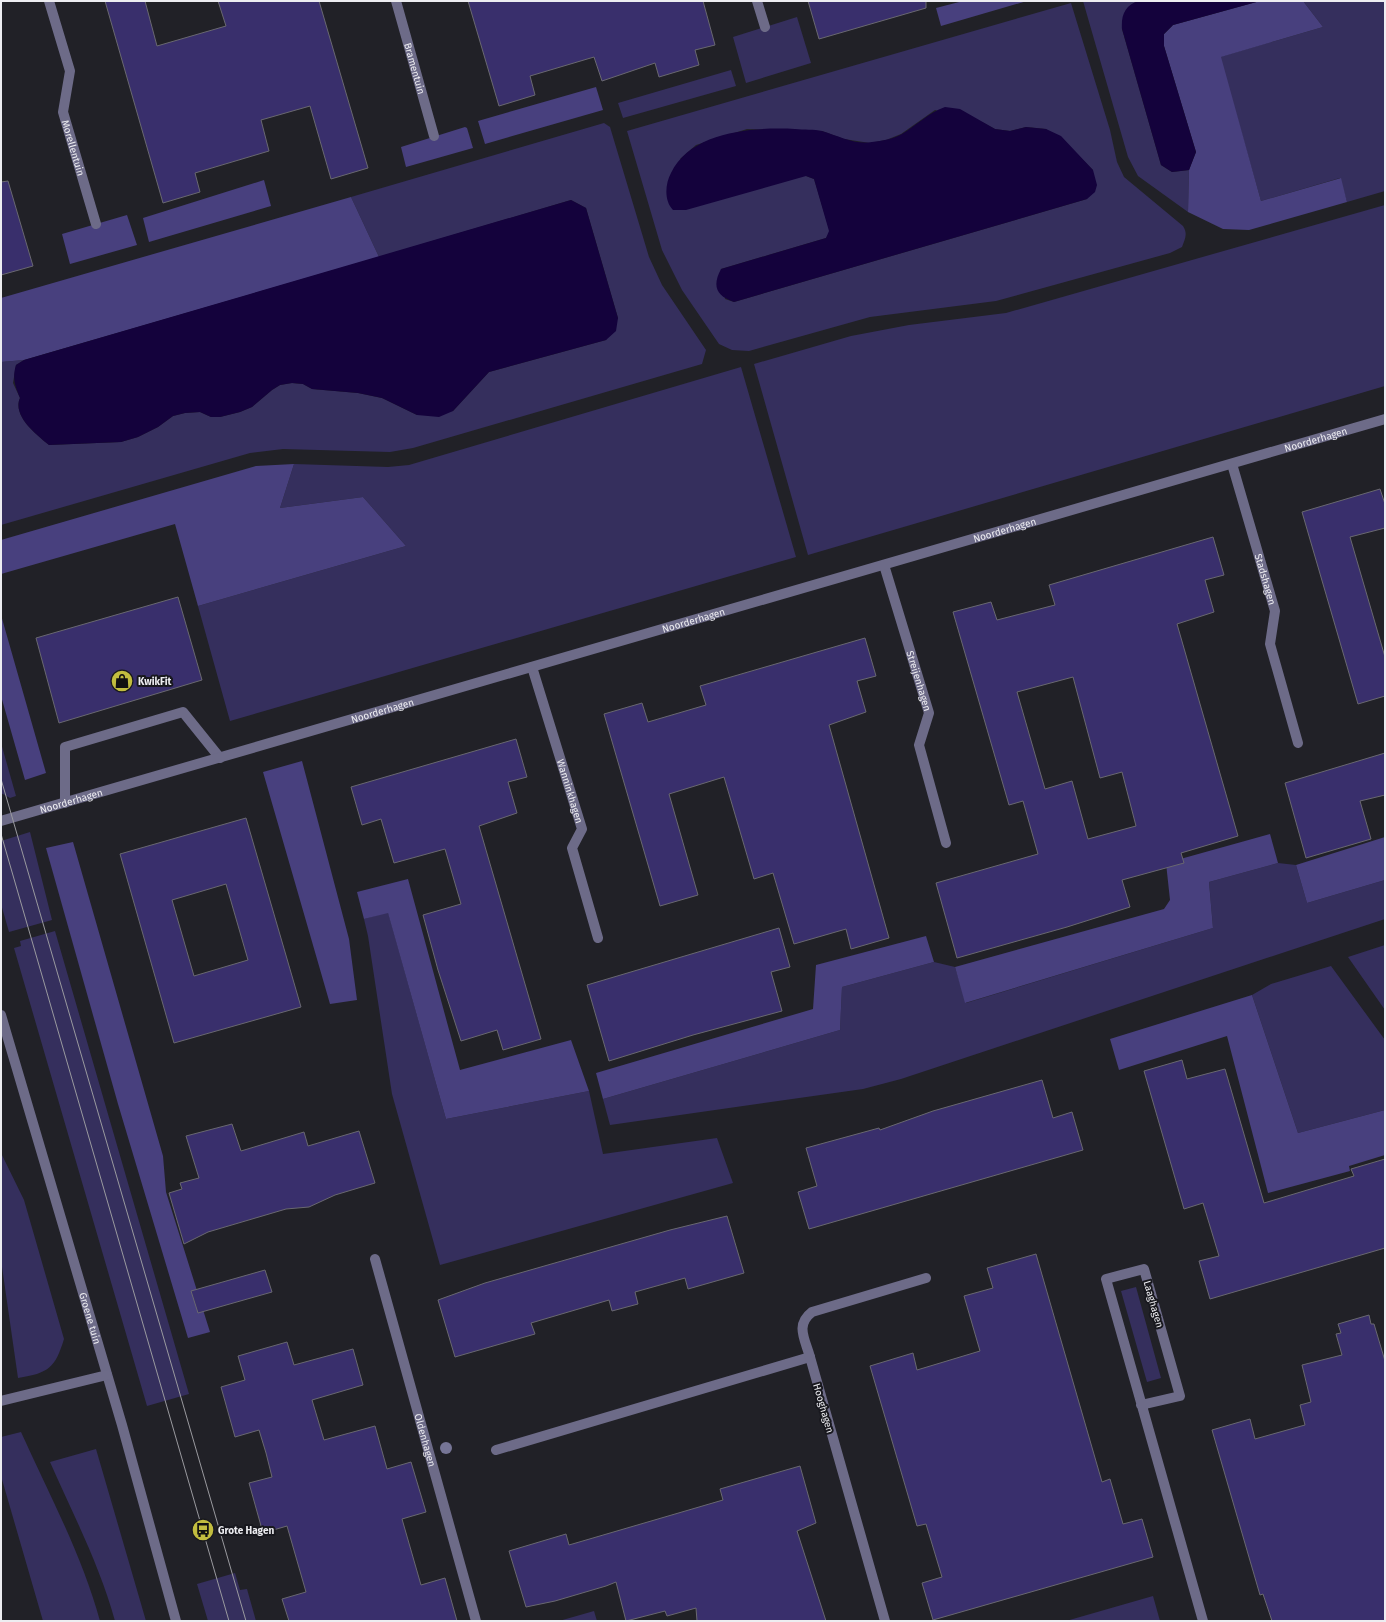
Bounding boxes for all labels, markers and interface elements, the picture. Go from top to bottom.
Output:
street label: Bramentuin [401,41,427,96]
street label: Morellentuin [59,119,87,178]
street label: Noorderhagen [1283,425,1349,455]
street label: Noorderhagen [972,516,1038,545]
street label: Stadshagen [1252,552,1278,606]
street label: Noorderhagen [661,606,727,636]
street label: Streijenhagen [903,649,933,713]
shop icon: KwikFit [109,668,135,694]
place label: KwikFit [138,676,171,688]
street label: Noorderhagen [350,696,415,726]
street label: Wanninkhagen [554,758,585,825]
street label: Noorderhagen [38,787,104,816]
street label: Laaghagen [1141,1279,1165,1329]
street label: Groene tuin [76,1291,103,1346]
street label: Hooghagen [810,1382,836,1435]
street label: Oldenhagen [411,1412,438,1468]
bus stop icon: Grote Hagen [190,1517,216,1543]
place label: Grote Hagen [218,1525,274,1537]

